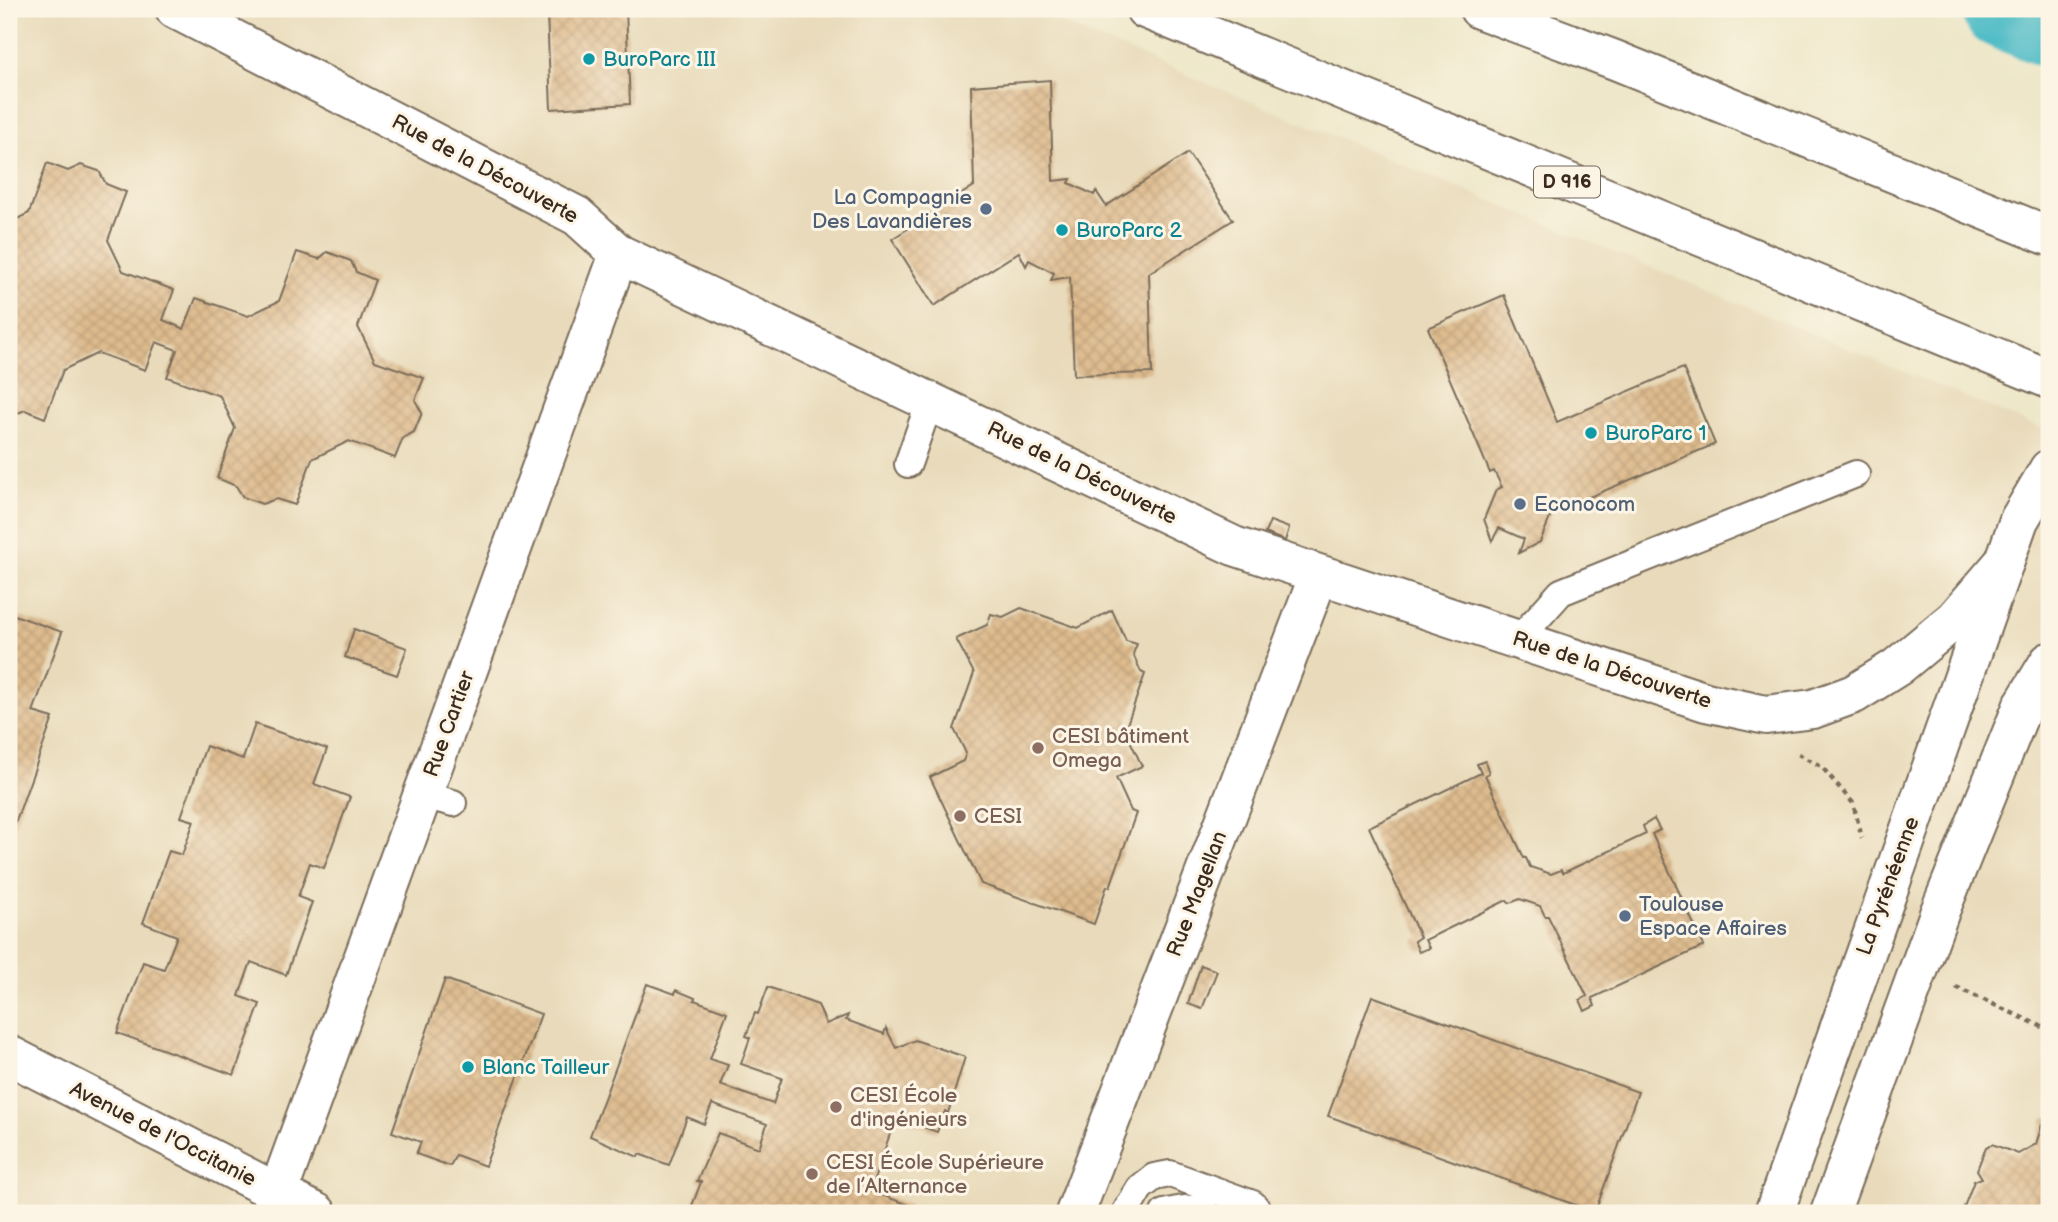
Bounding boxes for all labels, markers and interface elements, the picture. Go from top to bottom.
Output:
place label: BuroParc III [603,47,716,72]
marker: BuroParc III [581,51,597,67]
street label: Rue de la Découverte [387,109,583,229]
road number: D 916 [1534,166,1600,198]
place label: La Compagnie Des Lavandières [812,185,972,234]
marker: La Compagnie Des Lavandières [978,201,994,217]
place label: BuroParc 2 [1076,218,1182,243]
marker: BuroParc 2 [1054,222,1070,238]
street label: Rue de la Découverte [983,416,1181,530]
place label: BuroParc 1 [1605,421,1707,446]
marker: BuroParc 1 [1583,425,1599,441]
place label: Econocom [1534,492,1635,517]
marker: Econocom [1512,496,1528,512]
street label: Rue de la Découverte [1509,626,1715,714]
street label: Rue Cartier [418,667,480,780]
place label: CESI bâtiment Omega [1052,724,1189,773]
marker: CESI bâtiment Omega [1030,740,1046,756]
place label: CESI [974,804,1022,829]
marker: CESI [952,808,968,824]
street label: La Pyrénéenne [1851,813,1925,959]
street label: Rue Magellan [1162,828,1232,960]
place label: Toulouse Espace Affaires [1639,892,1787,941]
marker: Toulouse Espace Affaires [1617,908,1633,924]
place label: Blanc Tailleur [482,1055,609,1080]
marker: Blanc Tailleur [460,1059,476,1075]
street label: Avenue de l'Occitanie [66,1076,260,1192]
place label: CESI École d'ingénieurs [850,1083,967,1132]
marker: CESI École d'ingénieurs [828,1099,844,1115]
place label: CESI École Supérieure de l’Alternance [826,1150,1044,1199]
marker: CESI École Supérieure de l’Alternance [804,1166,820,1182]

